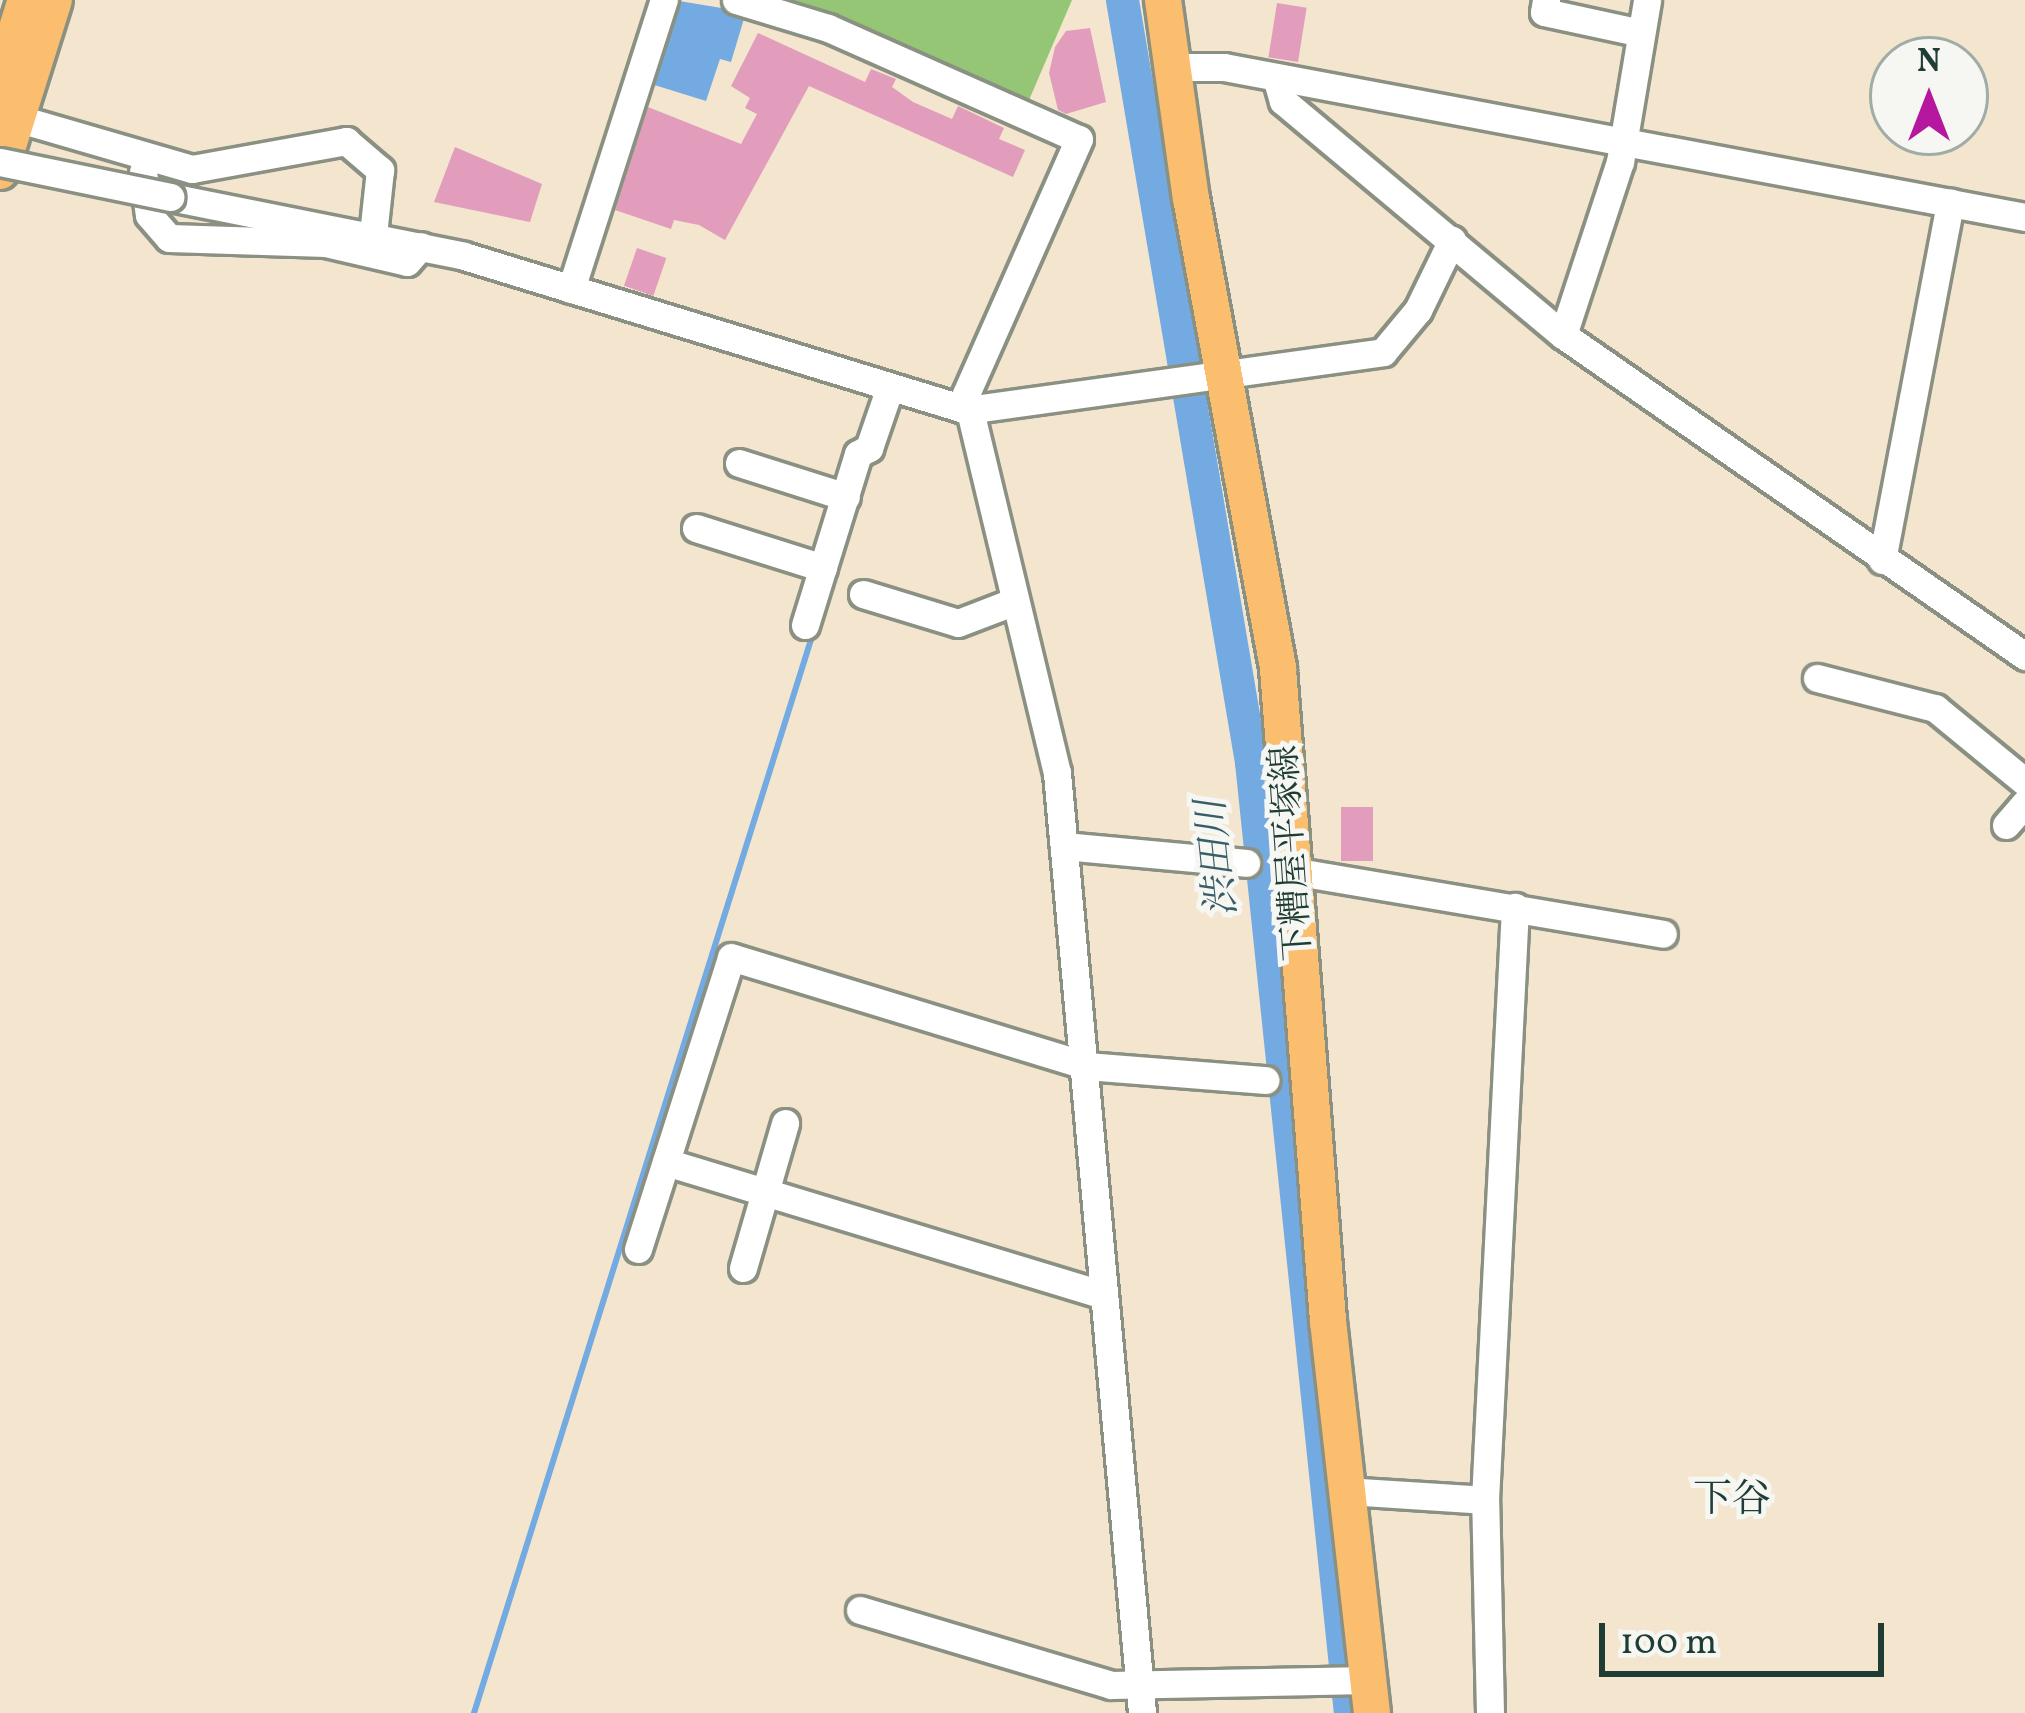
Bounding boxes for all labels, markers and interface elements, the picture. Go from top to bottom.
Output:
north arrow [1869,36,1989,156]
text: N [1917,40,1941,86]
street label: 下糟屋平塚線 [1265,744,1323,962]
water label: 渋田川 [1190,797,1248,919]
district label: 下谷 [1693,1478,1771,1524]
scale bar [1605,1599,1890,1673]
text: 100 m [1620,1619,1717,1669]

